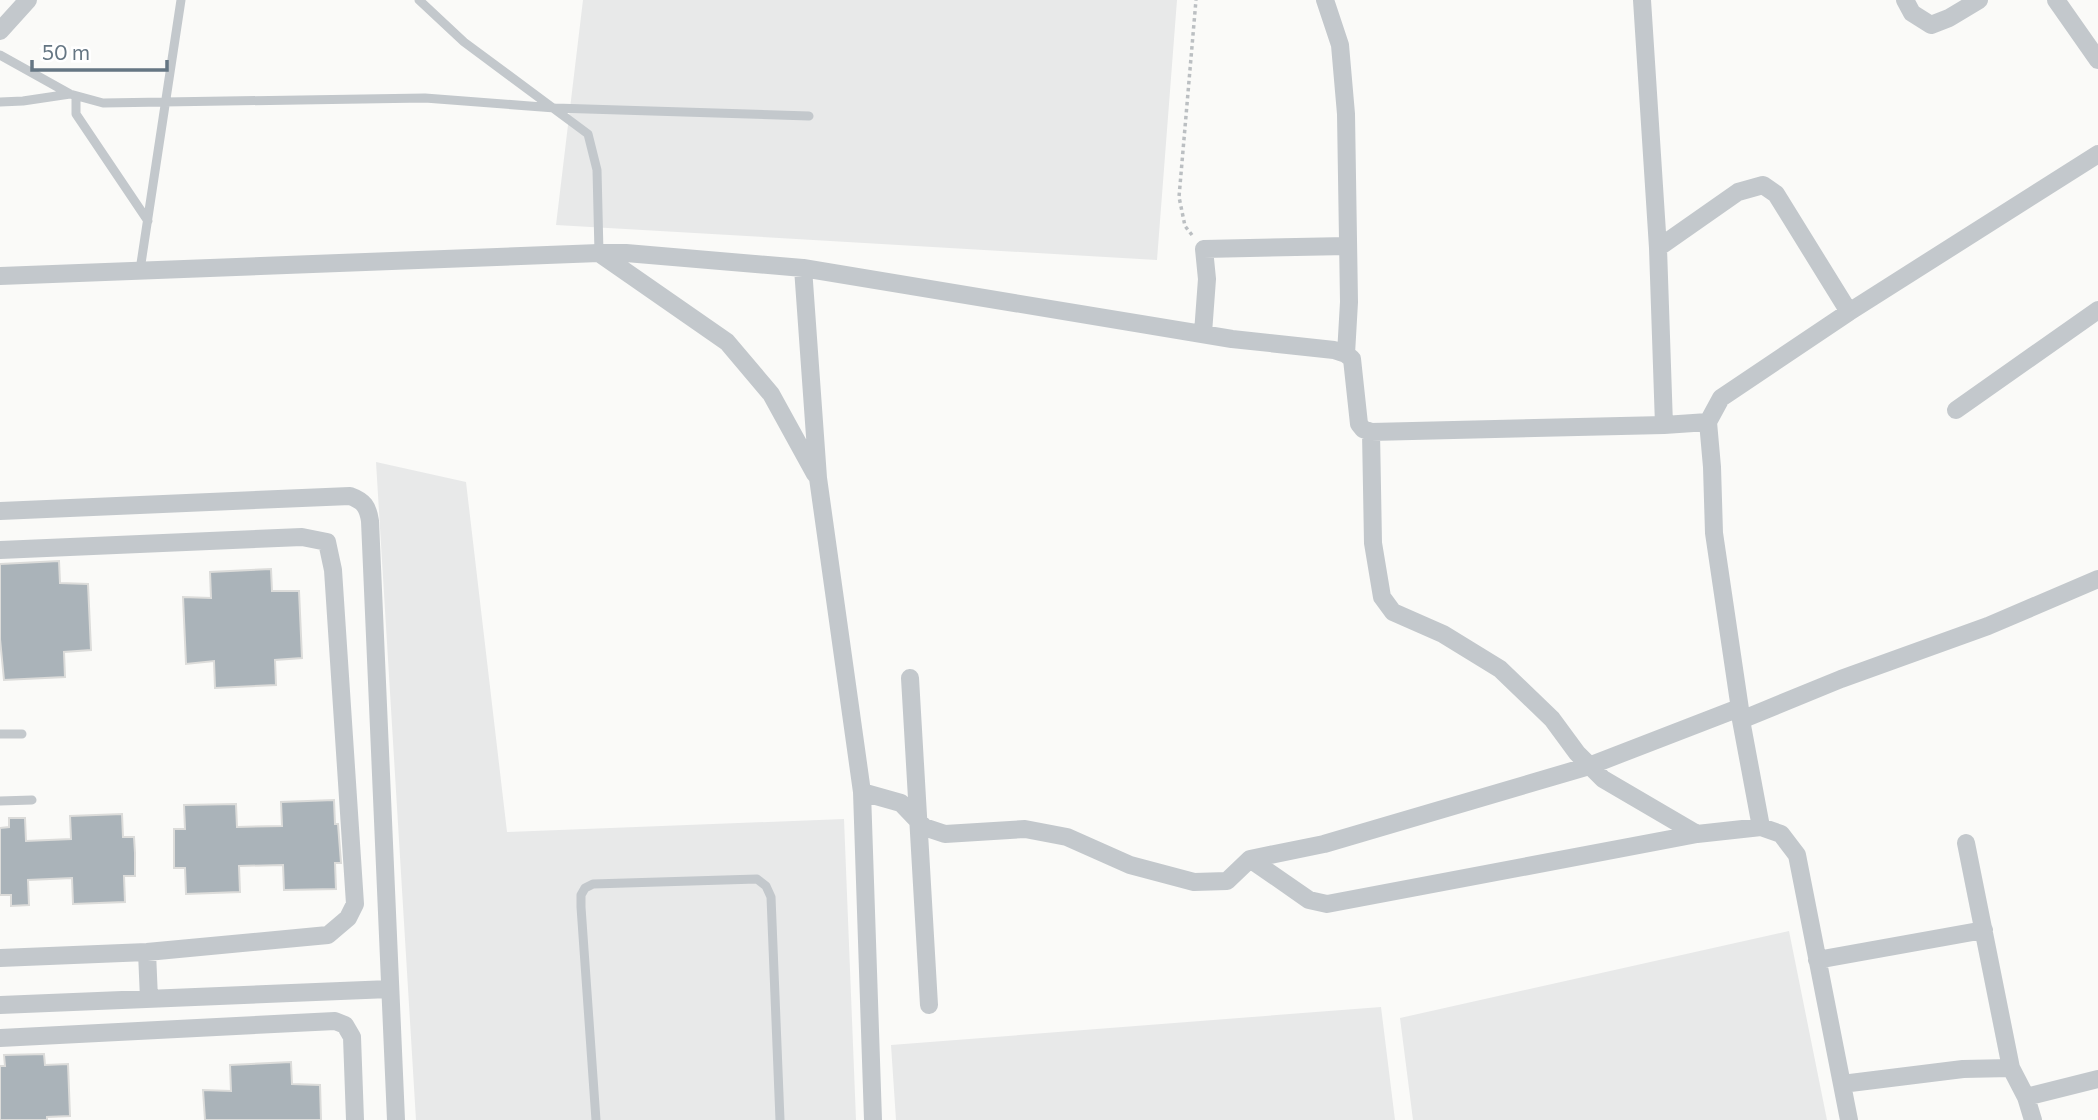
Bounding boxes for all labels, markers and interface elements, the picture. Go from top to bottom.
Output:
scale bar [32,28,166,72]
text: 50 m [42,39,90,64]

